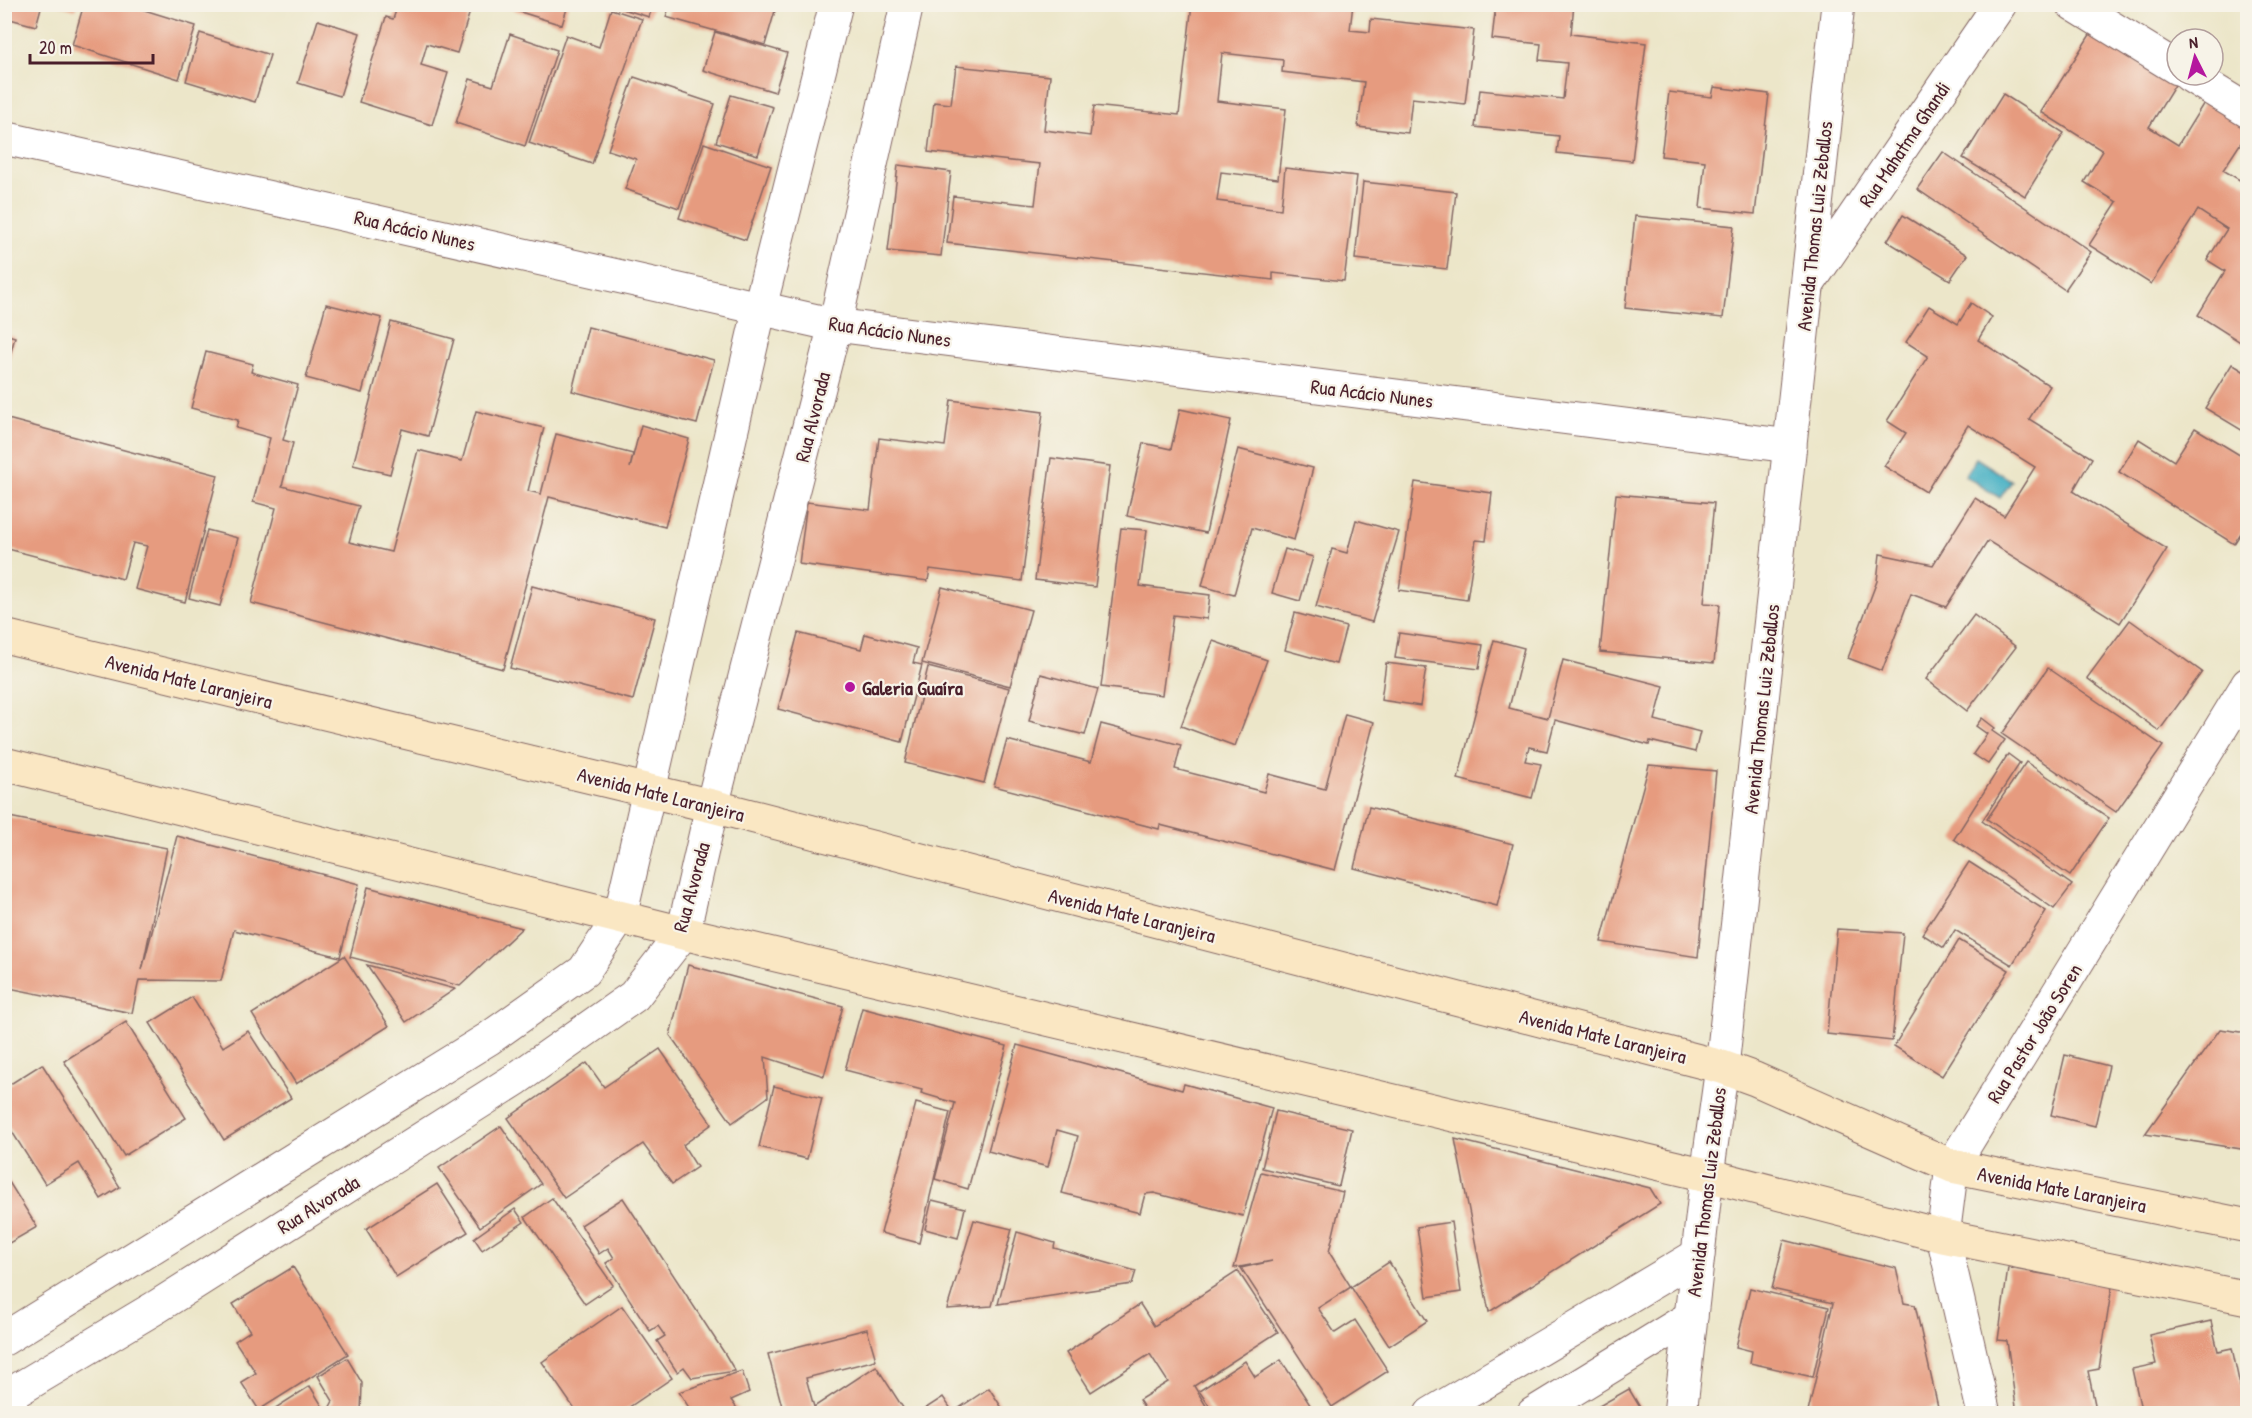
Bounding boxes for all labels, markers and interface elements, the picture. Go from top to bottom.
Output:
scale bar [30,27,153,65]
north arrow [2165,27,2225,87]
text: N [2188,31,2199,53]
text: 20 m [39,35,72,60]
street label: Rua Mahatma Ghandi [1852,76,1956,212]
street label: Avenida Thomas Luiz Zeballos [1790,120,1838,332]
street label: Rua Acácio Nunes [352,203,478,257]
street label: Rua Acácio Nunes [827,309,953,353]
street label: Rua Alvorada [788,369,836,465]
street label: Rua Acácio Nunes [1309,372,1435,414]
street label: Avenida Thomas Luiz Zeballos [1737,603,1785,815]
street label: Avenida Mate Laranjeira [103,647,275,715]
place label: Galeria Guaíra [862,674,963,701]
marker: Galeria Guaíra [843,680,857,694]
street label: Avenida Mate Laranjeira [575,760,747,828]
street label: Rua Alvorada [666,839,716,935]
street label: Avenida Mate Laranjeira [1046,881,1218,949]
street label: Rua Pastor João Soren [1980,958,2088,1108]
street label: Avenida Mate Laranjeira [1517,1002,1689,1070]
street label: Avenida Thomas Luiz Zeballos [1680,1086,1732,1298]
street label: Avenida Mate Laranjeira [1975,1159,2149,1219]
street label: Rua Alvorada [272,1168,364,1240]

